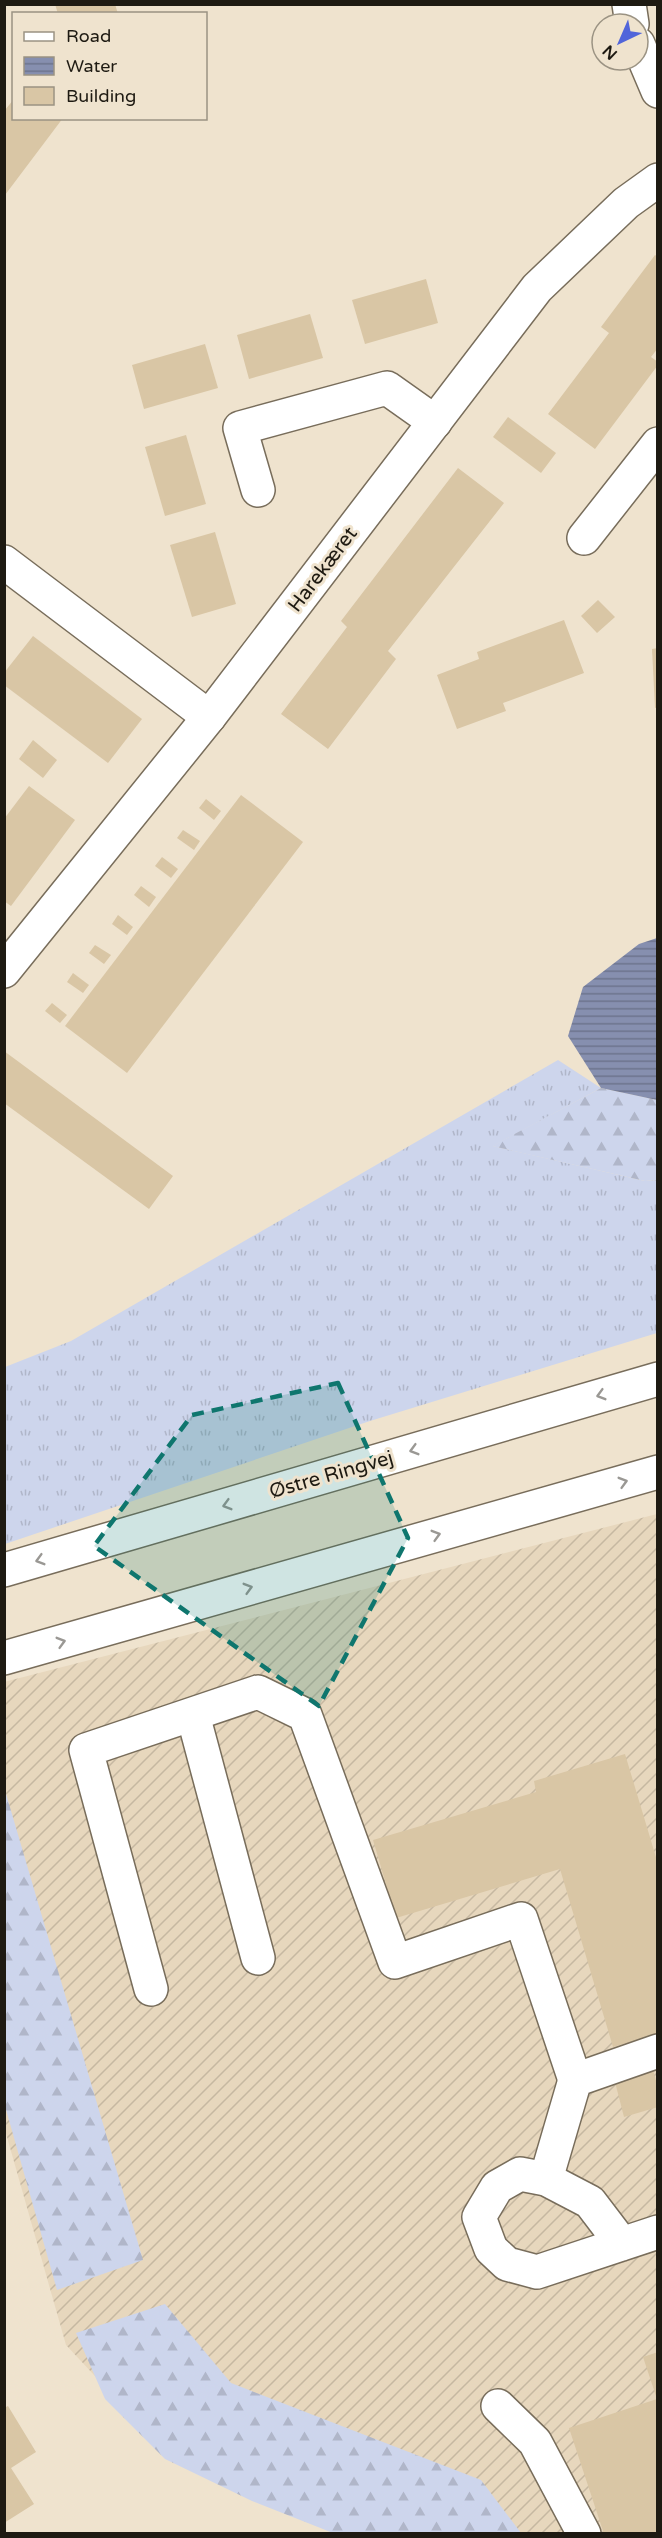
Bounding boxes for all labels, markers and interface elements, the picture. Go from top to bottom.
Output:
legend [12,12,207,120]
north arrow [590,12,650,72]
text: Road [66,25,111,47]
text: N [599,40,622,64]
text: Water [66,55,117,77]
text: Building [66,85,136,107]
street label: Harekæret [283,522,363,617]
one-way arrow [596,1388,607,1400]
one-way arrow [409,1443,420,1455]
street label: Østre Ringvej [266,1446,396,1504]
one-way arrow [618,1476,628,1489]
one-way arrow [222,1498,233,1510]
one-way arrow [430,1530,441,1542]
one-way arrow [35,1552,45,1565]
one-way arrow [243,1583,253,1596]
one-way arrow [55,1637,66,1649]

